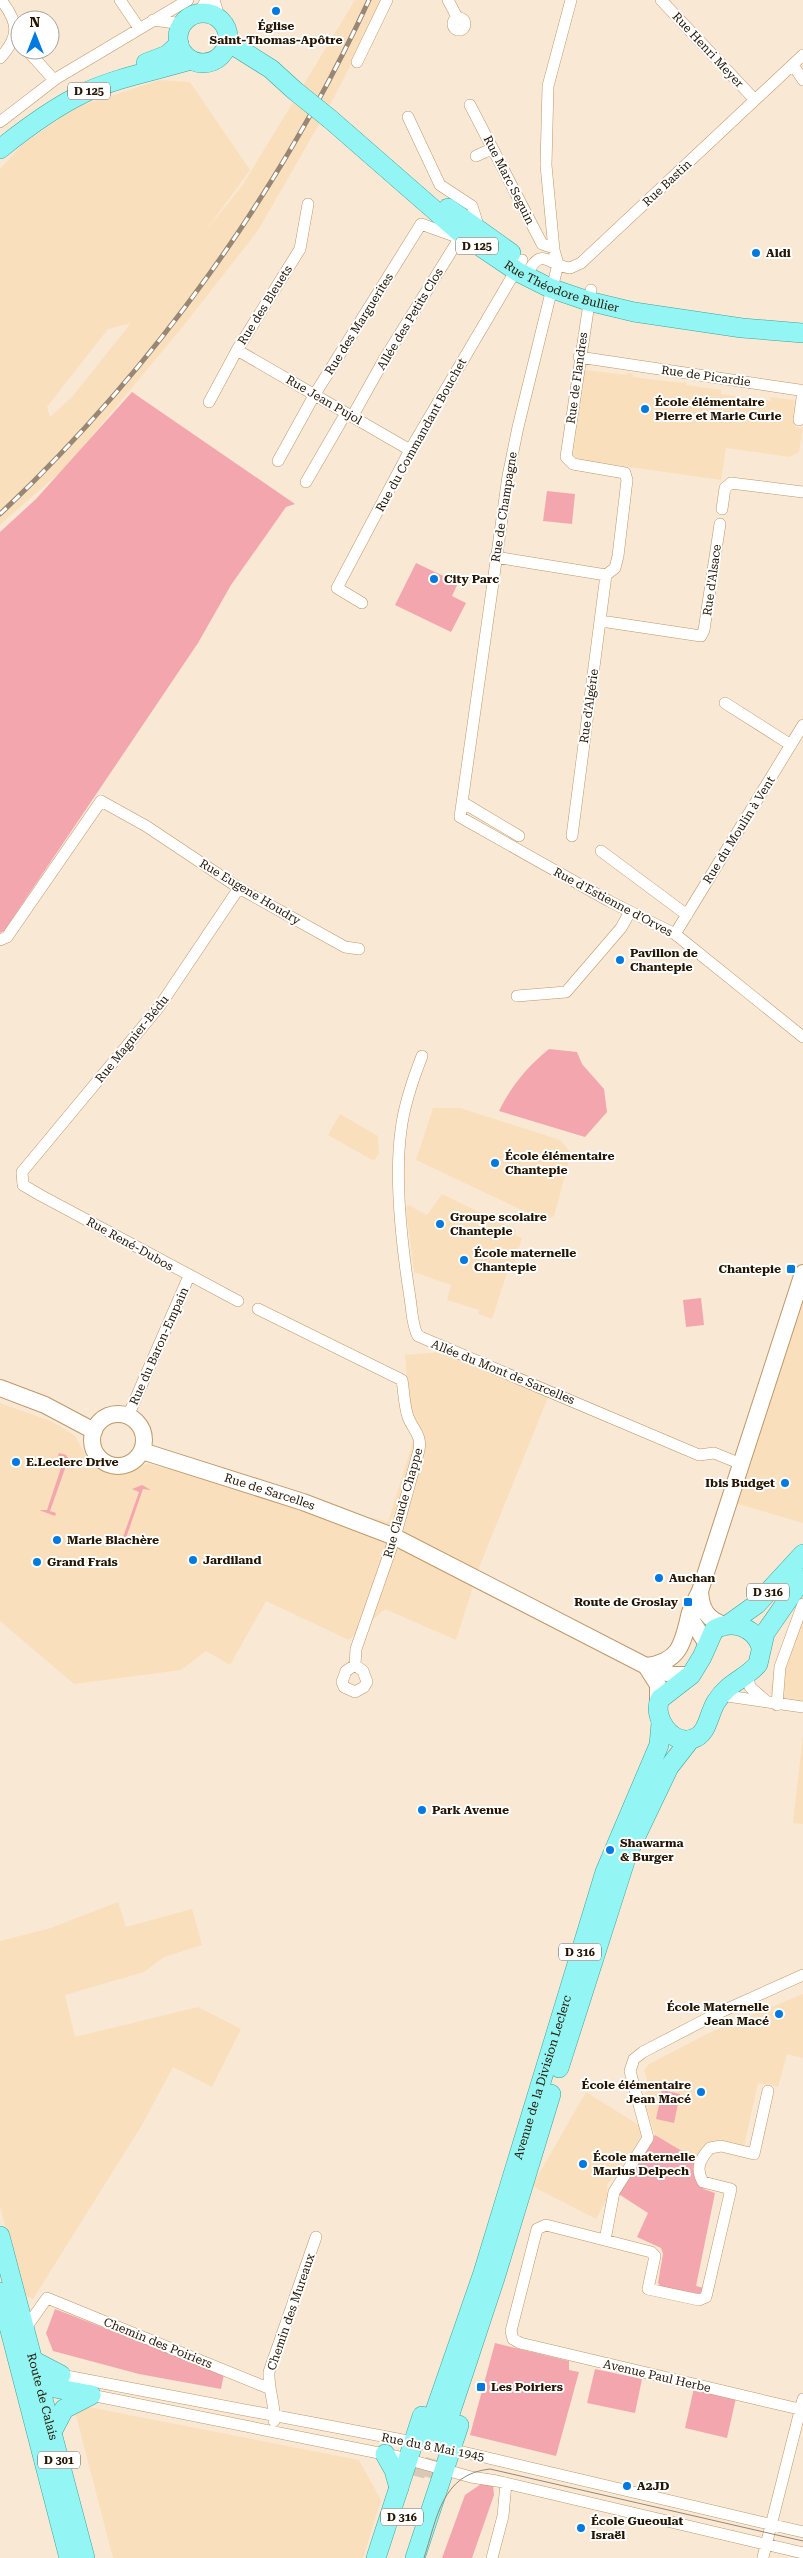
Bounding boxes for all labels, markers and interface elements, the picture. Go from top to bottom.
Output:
marker: Église Saint-Thomas-Apôtre [270,5,282,17]
north arrow [10,10,60,60]
street label: Rue Henri Meyer [670,10,746,90]
text: N [30,14,41,30]
place label: Église Saint-Thomas-Apôtre [210,19,342,47]
road number: D 125 [68,82,110,100]
street label: Rue Marc Seguin [481,133,538,227]
street label: Rue Bastin [640,157,694,209]
road number: D 125 [456,238,498,255]
place label: Aldi [766,246,791,260]
marker: Aldi [750,247,762,259]
street label: Rue Théodore Bullier [501,258,621,315]
street label: Rue des Bleuets [235,263,295,347]
street label: Allée des Petits Clos [374,265,446,372]
street label: Rue des Marguerites [322,270,396,377]
street label: Rue de Flandres [564,331,590,425]
street label: Rue du Commandant Bouchet [373,355,469,514]
street label: Rue de Picardie [660,363,752,389]
street label: Rue Jean Pujol [283,373,365,428]
place label: École élémentaire Pierre et Marie Curie [655,395,781,423]
marker: École élémentaire Pierre et Marie Curie [639,403,651,415]
street label: Rue de Champagne [488,450,520,563]
street label: Rue d'Alsace [700,543,724,617]
place label: City Parc [444,572,499,586]
marker: City Parc [428,573,440,585]
street label: Rue d'Algérie [577,667,601,744]
street label: Rue du Moulin à Vent [700,773,778,886]
street label: Rue Eugene Houdry [197,856,304,928]
street label: Rue d'Estienne d'Orves [551,865,675,939]
place label: Pavillon de Chantepie [630,946,698,974]
marker: Pavillon de Chantepie [614,954,626,966]
street label: Rue Magnier-Bédu [92,992,172,1085]
place label: École élémentaire Chantepie [505,1149,614,1177]
marker: École élémentaire Chantepie [489,1157,501,1169]
place label: Groupe scolaire Chantepie [450,1210,547,1238]
street label: Rue René-Dubos [84,1214,176,1274]
marker: Groupe scolaire Chantepie [434,1218,446,1230]
place label: École maternelle Chantepie [474,1246,576,1274]
marker: École maternelle Chantepie [458,1254,470,1266]
place label: Chantepie [719,1262,781,1276]
marker: Chantepie [785,1263,797,1275]
street label: Rue du Baron-Empain [127,1285,191,1407]
street label: Allée du Mont de Sarcelles [429,1337,577,1407]
street label: Rue Claude Chappe [381,1446,426,1560]
place label: E.Leclerc Drive [26,1455,119,1469]
marker: E.Leclerc Drive [10,1456,22,1468]
street label: Rue de Sarcelles [223,1471,317,1513]
place label: Ibis Budget [705,1476,775,1490]
marker: Ibis Budget [779,1477,791,1489]
place label: Marie Blachère [67,1533,159,1547]
marker: Marie Blachère [51,1534,63,1546]
place label: Jardiland [203,1553,261,1567]
marker: Jardiland [187,1554,199,1566]
place label: Grand Frais [47,1555,118,1569]
marker: Grand Frais [31,1556,43,1568]
place label: Auchan [669,1571,715,1585]
marker: Auchan [653,1572,665,1584]
road number: D 316 [747,1584,789,1600]
place label: Route de Groslay [574,1595,679,1609]
marker: Route de Groslay [682,1596,694,1608]
place label: Park Avenue [432,1803,509,1817]
marker: Park Avenue [416,1804,428,1816]
place label: Shawarma & Burger [620,1836,684,1864]
marker: Shawarma & Burger [604,1844,616,1856]
road number: D 316 [559,1944,601,1960]
street label: Avenue de la Division Leclerc [511,1993,574,2161]
place label: École Maternelle Jean Macé [667,2000,769,2028]
marker: École Maternelle Jean Macé [773,2008,785,2020]
place label: École élémentaire Jean Macé [582,2078,691,2106]
marker: École élémentaire Jean Macé [695,2086,707,2098]
place label: École maternelle Marius Delpech [593,2150,695,2178]
marker: École maternelle Marius Delpech [577,2158,589,2170]
street label: Chemin des Mureaux [264,2252,318,2372]
street label: Chemin des Poiriers [102,2315,215,2371]
street label: Route de Calais [24,2352,61,2442]
street label: Avenue Paul Herbe [602,2357,712,2395]
place label: Les Poiriers [491,2380,563,2394]
marker: Les Poiriers [475,2381,487,2393]
street label: Rue du 8 Mai 1945 [380,2430,486,2464]
road number: D 301 [38,2452,80,2468]
place label: A2JD [637,2479,670,2493]
marker: A2JD [621,2480,633,2492]
road number: D 316 [381,2508,423,2526]
place label: École Gueoulat Israël [591,2514,683,2542]
marker: École Gueoulat Israël [575,2522,587,2534]

